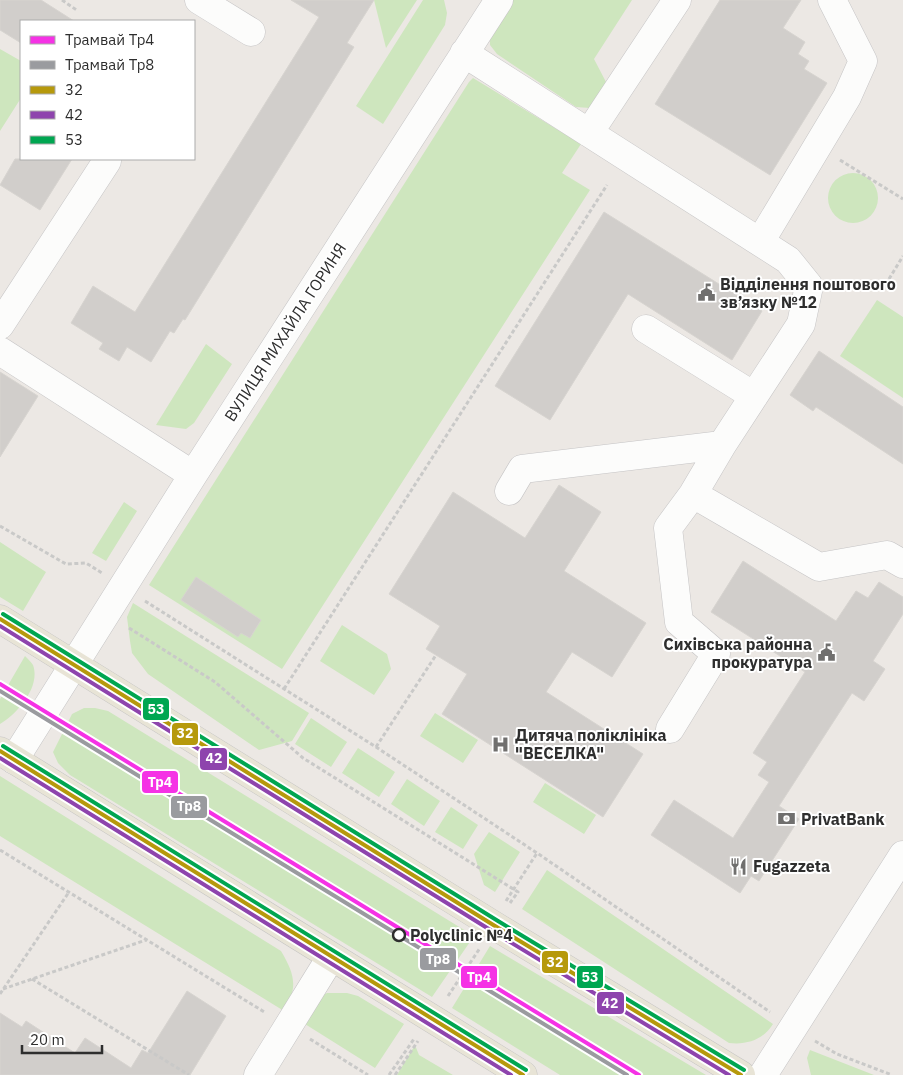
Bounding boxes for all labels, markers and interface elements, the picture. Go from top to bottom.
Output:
legend [20,20,195,160]
text: Трамвай Тр4 [65,30,154,49]
text: Трамвай Тр8 [65,55,154,74]
text: 32 [65,80,83,99]
text: 42 [65,105,83,124]
text: 53 [65,130,83,149]
street label: ВУЛИЦЯ МИХАЙЛА ГОРИНЯ [220,239,350,425]
place label: Відділення поштового зв’язку №12 [720,274,896,312]
public building icon: Відділення поштового зв’язку №12 [696,283,716,303]
place label: Сихівська районна прокуратура [663,634,812,672]
public building icon: Сихівська районна прокуратура [816,643,836,663]
line badge: 53 [142,697,170,721]
text: 53 [148,700,164,718]
line badge: 32 [171,722,199,746]
text: 32 [177,724,193,742]
place label: Дитяча поліклініка "ВЕСЕЛКА" [515,725,667,763]
hospital icon: Дитяча поліклініка "ВЕСЕЛКА" [491,734,511,754]
line badge: 42 [199,747,228,771]
text: 42 [206,749,222,767]
line badge: Тр4 [141,770,179,794]
text: Тр4 [148,773,172,791]
line badge: Тр8 [170,795,208,819]
text: Тр8 [177,797,201,815]
bank icon: PrivatBank [777,809,797,829]
place label: PrivatBank [801,809,885,829]
restaurant icon: Fugazzeta [729,856,749,876]
place label: Fugazzeta [753,856,830,876]
place label: Polyclinic №4 [410,925,513,945]
marker: Polyclinic №4 [392,928,406,942]
line badge: Тр8 [419,947,457,971]
text: Тр8 [426,950,450,968]
line badge: 32 [541,950,569,974]
text: 32 [547,953,563,971]
line badge: Тр4 [460,965,498,989]
line badge: 53 [576,965,604,989]
text: Тр4 [467,968,491,986]
text: 53 [582,968,598,986]
line badge: 42 [596,991,625,1015]
text: 42 [602,994,618,1012]
scale bar [22,1022,102,1054]
text: 20 m [30,1030,65,1049]

